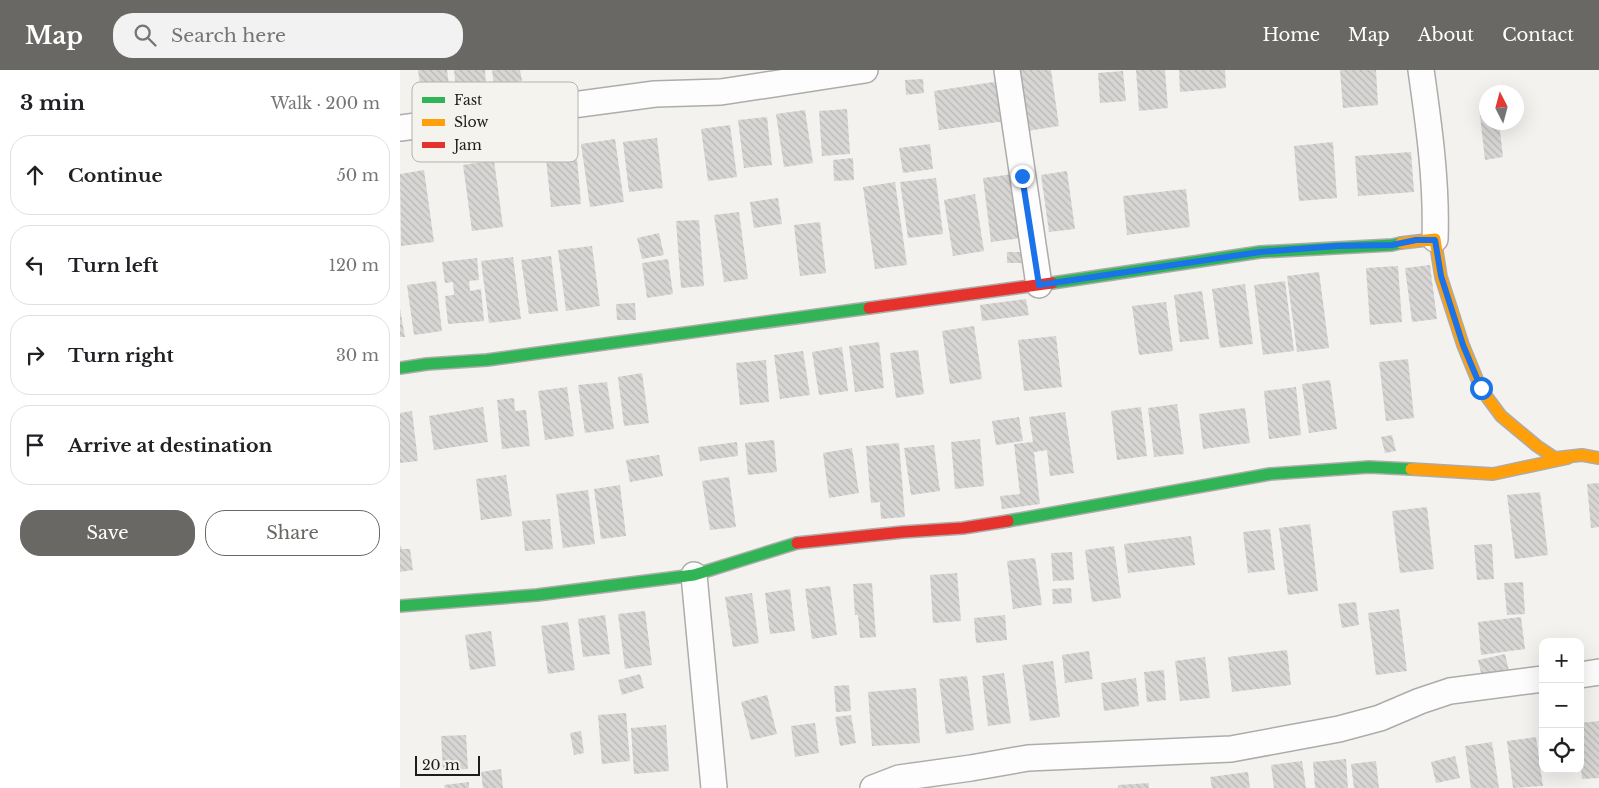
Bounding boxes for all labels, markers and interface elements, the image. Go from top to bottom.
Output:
search box [113,13,463,58]
text: Map [25,21,83,50]
icon: search [131,21,159,49]
text: Search here [171,24,286,47]
text: Home [1262,24,1320,46]
text: Map [1348,24,1390,46]
text: About [1418,24,1474,46]
text: Contact [1502,24,1574,46]
legend [412,82,578,162]
north arrow [1479,85,1524,130]
text: 3 min [20,90,85,116]
text: Fast [454,91,483,109]
text: Walk · 200 m [271,93,380,113]
text: Slow [454,113,488,131]
text: Jam [452,136,482,154]
icon: ahead [21,161,49,189]
text: Continue [68,164,163,187]
text: 50 m [337,165,379,185]
route end [1011,165,1034,188]
icon: left [21,251,49,279]
text: Turn left [68,254,159,277]
text: 120 m [329,255,379,275]
icon: right [21,341,49,369]
text: Turn right [68,344,174,367]
text: 30 m [336,345,379,365]
route start [1470,377,1493,400]
icon: arrive [21,431,49,459]
text: Arrive at destination [68,434,272,457]
button: Save [20,510,195,556]
button: Share [205,510,380,556]
map controls [1539,638,1584,773]
button: + [1539,638,1584,683]
button: − [1539,683,1584,728]
button: locate [1539,728,1584,773]
scale bar [415,753,480,776]
text: 20 m [422,756,460,774]

